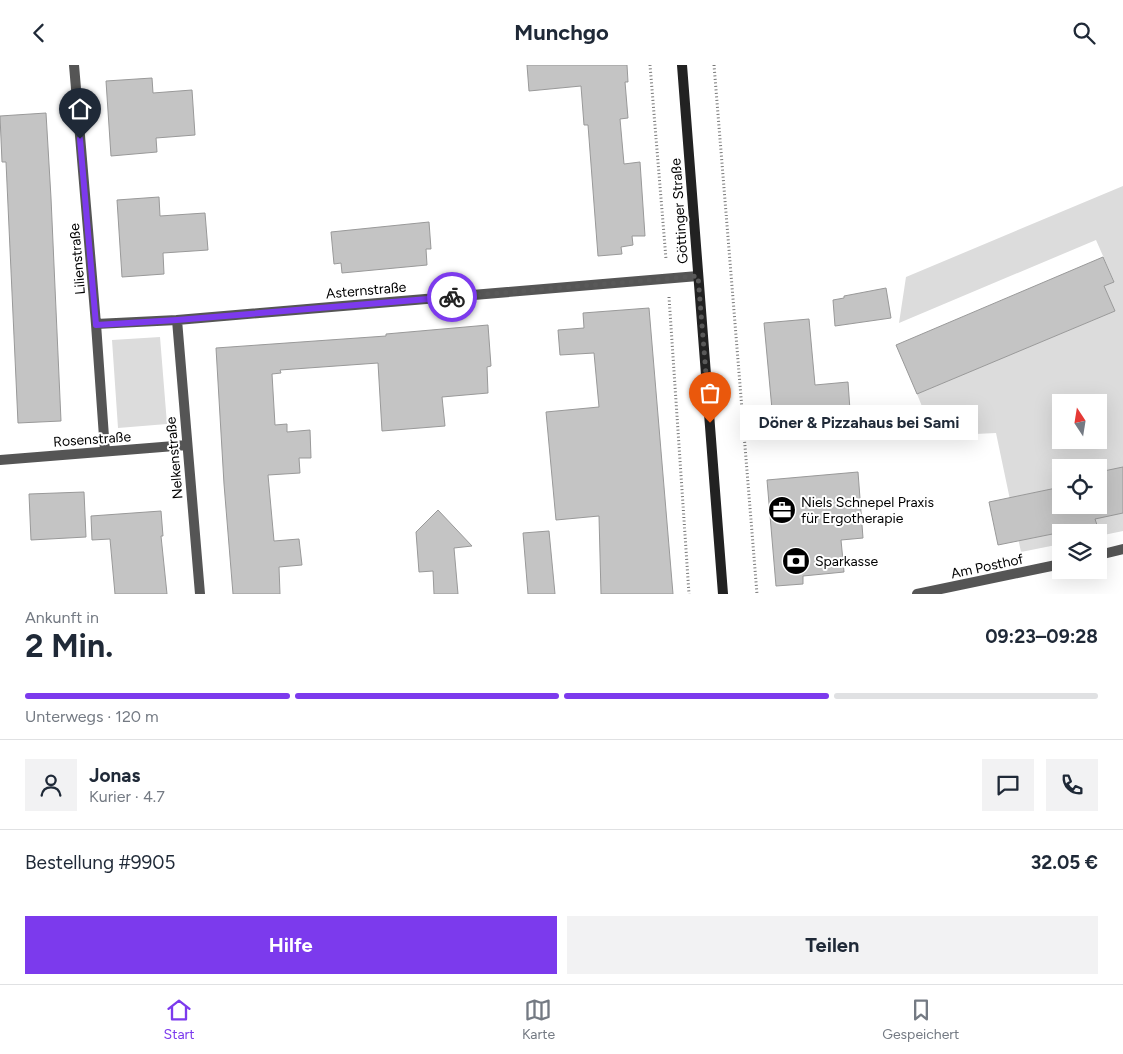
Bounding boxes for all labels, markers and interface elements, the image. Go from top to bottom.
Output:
icon: back [25,19,53,47]
text: Munchgo [514,19,609,46]
icon: search [1070,19,1098,47]
pin [59,88,101,139]
icon: home [66,95,94,123]
street label: Göttinger Straße [667,157,692,264]
street label: Lilienstraße [66,222,89,295]
courier [427,272,477,322]
street label: Asternstraße [325,278,407,302]
icon: bike [438,283,466,311]
pin [689,372,731,423]
icon: bag [696,379,724,407]
north arrow [1052,394,1108,449]
map controls [1052,394,1107,579]
callout: Döner & Pizzahaus bei Sami [740,405,978,441]
text: Döner & Pizzahaus bei Sami [759,413,959,432]
street label: Nelkenstraße [162,416,187,500]
street label: Rosenstraße [52,428,132,451]
button: locate [1052,459,1107,514]
place label: Niels Schnepel Praxis für Ergotherapie [801,494,934,527]
office icon: Niels Schnepel Praxis für Ergotherapie [767,495,797,525]
button: layers [1052,524,1107,579]
bank icon: Sparkasse [781,546,811,576]
street label: Am Posthof [949,550,1026,582]
place label: Sparkasse [815,553,879,570]
text: Ankunft in [25,608,99,627]
text: 09:23–09:28 [985,625,1098,648]
text: 2 Min. [25,627,113,665]
text: Unterwegs · 120 m [25,707,159,726]
button: person [25,759,77,811]
button: chat [982,759,1034,811]
button: phone [1046,759,1098,811]
text: Jonas [89,764,140,787]
text: Kurier · 4.7 [89,787,165,806]
text: Bestellung #9905 [25,851,175,874]
text: 32.05 € [1031,851,1098,874]
button: Hilfe [25,916,557,974]
button: Teilen [567,916,1098,974]
tab: Start [164,996,195,1043]
tab: Karte [522,996,555,1043]
tab: Gespeichert [882,996,959,1043]

